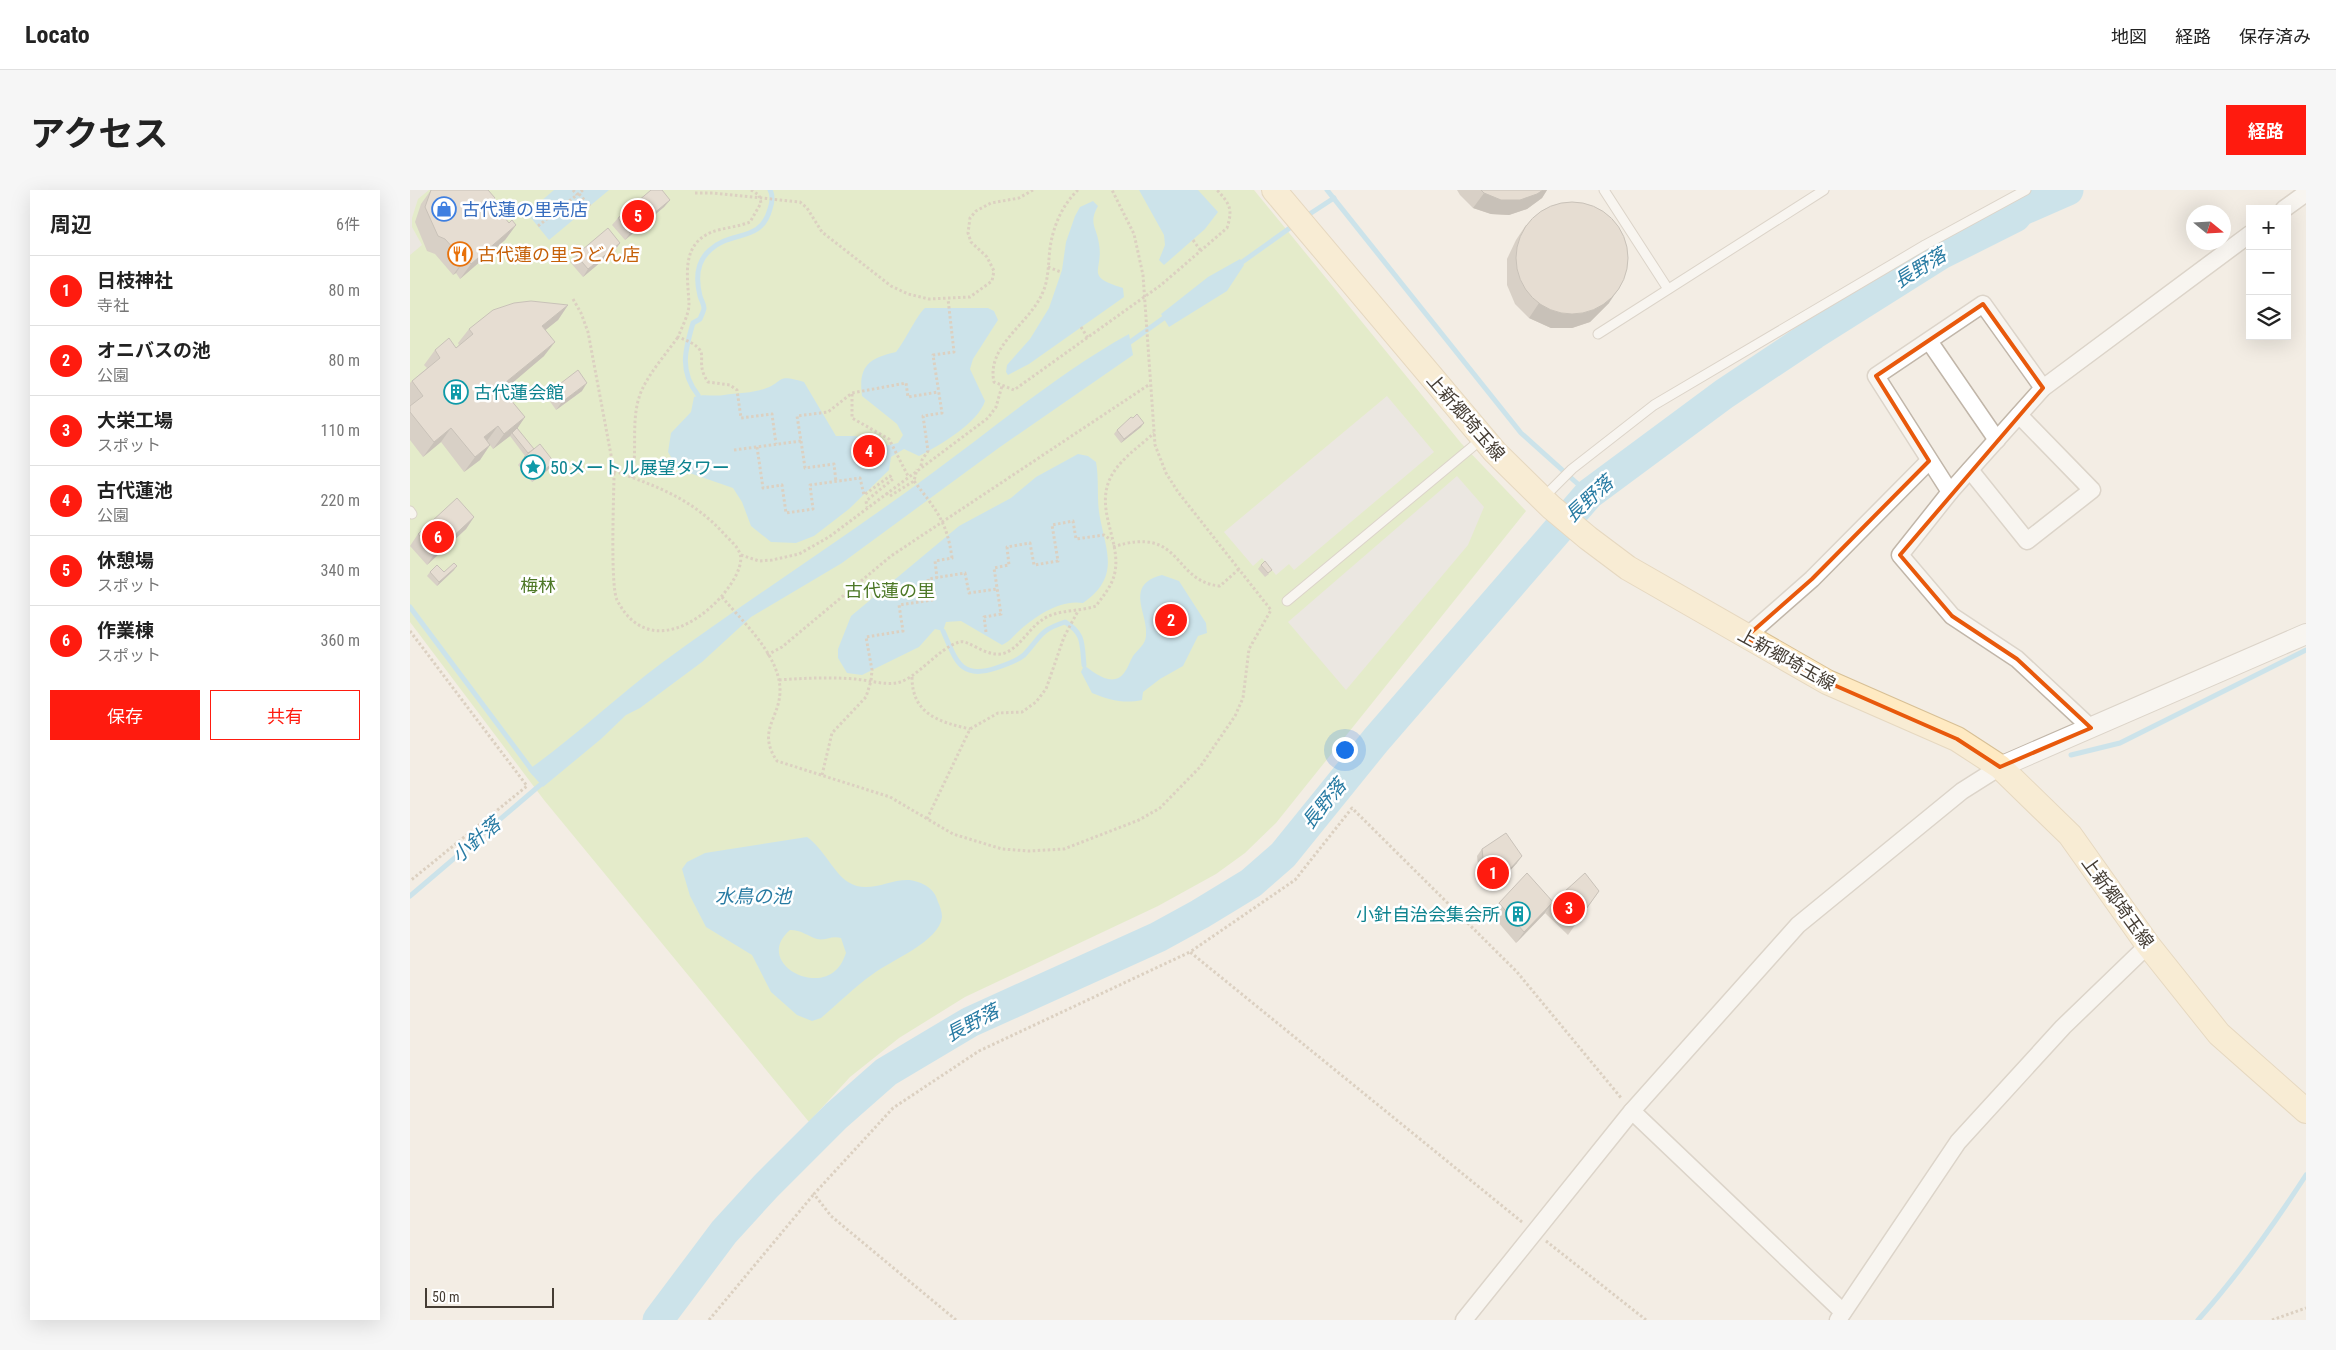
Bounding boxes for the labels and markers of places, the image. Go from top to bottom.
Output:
shop icon: 古代蓮の里売店 [431,196,457,222]
pin: 5 [622,197,654,235]
place label: 古代蓮の里売店 [462,199,588,220]
restaurant icon: 古代蓮の里うどん店 [447,241,473,267]
place label: 古代蓮の里うどん店 [478,244,640,265]
building icon: 古代蓮会館 [443,379,469,405]
place label: 古代蓮会館 [474,382,564,403]
pin: 4 [853,432,885,470]
place icon: 50メートル展望タワー [520,454,546,480]
place label: 50メートル展望タワー [550,457,730,478]
pin: 6 [422,518,454,556]
pin: 2 [1155,601,1187,639]
pin: 1 [1477,854,1509,892]
pin: 3 [1553,889,1585,927]
building icon: 小針自治会集会所 [1505,901,1531,927]
place label: 小針自治会集会所 [1356,904,1500,925]

